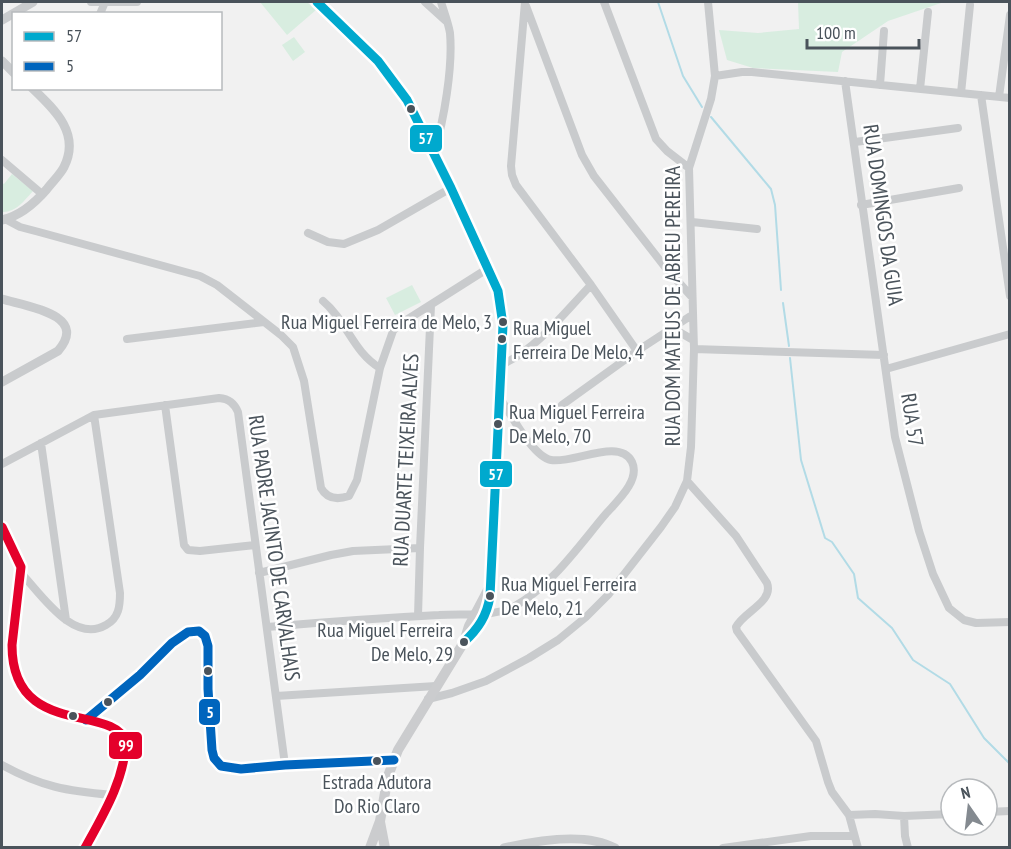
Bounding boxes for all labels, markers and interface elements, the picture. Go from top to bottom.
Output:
legend [12,12,222,90]
scale bar [807,12,920,50]
text: 100 m [816,21,856,44]
text: 57 [66,24,82,47]
text: 5 [66,54,74,77]
unlabelled marker [405,103,417,115]
street label: RUA DOMINGOS DA GUIA [857,123,910,307]
line badge: 57 [409,124,443,153]
text: 57 [418,128,434,148]
street label: RUA DOM MATEUS DE ABREU PEREIRA [659,166,686,446]
place label: Rua Miguel Ferreira de Melo, 3 [281,309,492,335]
place label: Rua Miguel Ferreira De Melo, 4 [513,315,644,365]
marker: Rua Miguel Ferreira de Melo, 3 [497,316,509,328]
marker: Rua Miguel Ferreira De Melo, 4 [496,333,508,345]
street label: RUA DUARTE TEIXEIRA ALVES [386,353,425,567]
street label: RUA 57 [895,391,930,449]
place label: Rua Miguel Ferreira De Melo, 70 [509,399,645,449]
street label: RUA PADRE JACINTO DE CARVALHAIS [242,413,307,682]
marker: Rua Miguel Ferreira De Melo, 70 [492,418,504,430]
line badge: 57 [479,460,513,488]
text: 57 [488,464,504,484]
place label: Rua Miguel Ferreira De Melo, 21 [501,571,637,621]
marker: Rua Miguel Ferreira De Melo, 21 [484,590,496,602]
place label: Rua Miguel Ferreira De Melo, 29 [317,617,453,667]
marker: Rua Miguel Ferreira De Melo, 29 [458,636,470,648]
unlabelled marker [202,665,214,677]
unlabelled marker [102,696,114,708]
line badge: 5 [198,698,221,726]
text: 5 [206,702,214,722]
unlabelled marker [67,710,79,722]
line badge: 99 [108,731,143,760]
text: 99 [118,735,134,755]
marker: Estrada Adutora Do Rio Claro [371,755,383,767]
place label: Estrada Adutora Do Rio Claro [323,769,431,819]
north arrow [939,777,999,837]
text: N [959,782,972,803]

